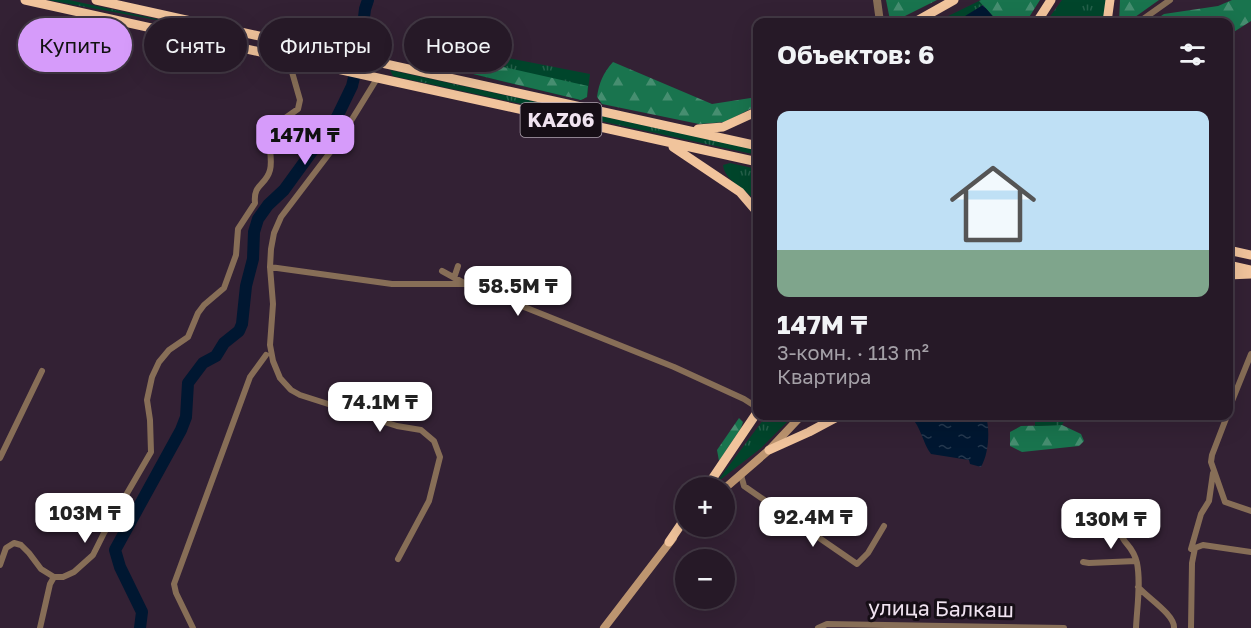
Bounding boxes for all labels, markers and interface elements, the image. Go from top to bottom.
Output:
chip: Купить [18,18,132,72]
chip: Снять [144,18,247,72]
chip: Фильтры [259,18,392,72]
chip: Новое [404,18,512,72]
icon: filters [1176,38,1209,71]
text: Объектов: 6 [777,39,935,70]
road number: KАZ06 [520,103,602,137]
pin: 147M ₸ [256,115,354,166]
text: 147M ₸ [270,122,340,146]
icon: home [939,150,1047,258]
pin: 58.5M ₸ [463,266,573,317]
text: 58.5M ₸ [478,273,558,297]
text: 147M ₸ [777,309,867,340]
text: 3-комн. · 113 m² [777,340,929,364]
text: Квартира [777,364,871,388]
pin: 74.1M ₸ [325,382,435,433]
text: 74.1M ₸ [342,389,418,413]
map controls [675,477,735,609]
button: + [675,477,735,537]
pin: 103M ₸ [36,493,134,544]
pin: 92.4M ₸ [758,497,868,548]
pin: 130M ₸ [1062,499,1160,550]
text: 103M ₸ [49,500,121,524]
text: 92.4M ₸ [773,504,853,528]
text: 130M ₸ [1075,506,1147,530]
button: − [675,549,735,609]
street label: улица Балкаш [868,594,1014,622]

